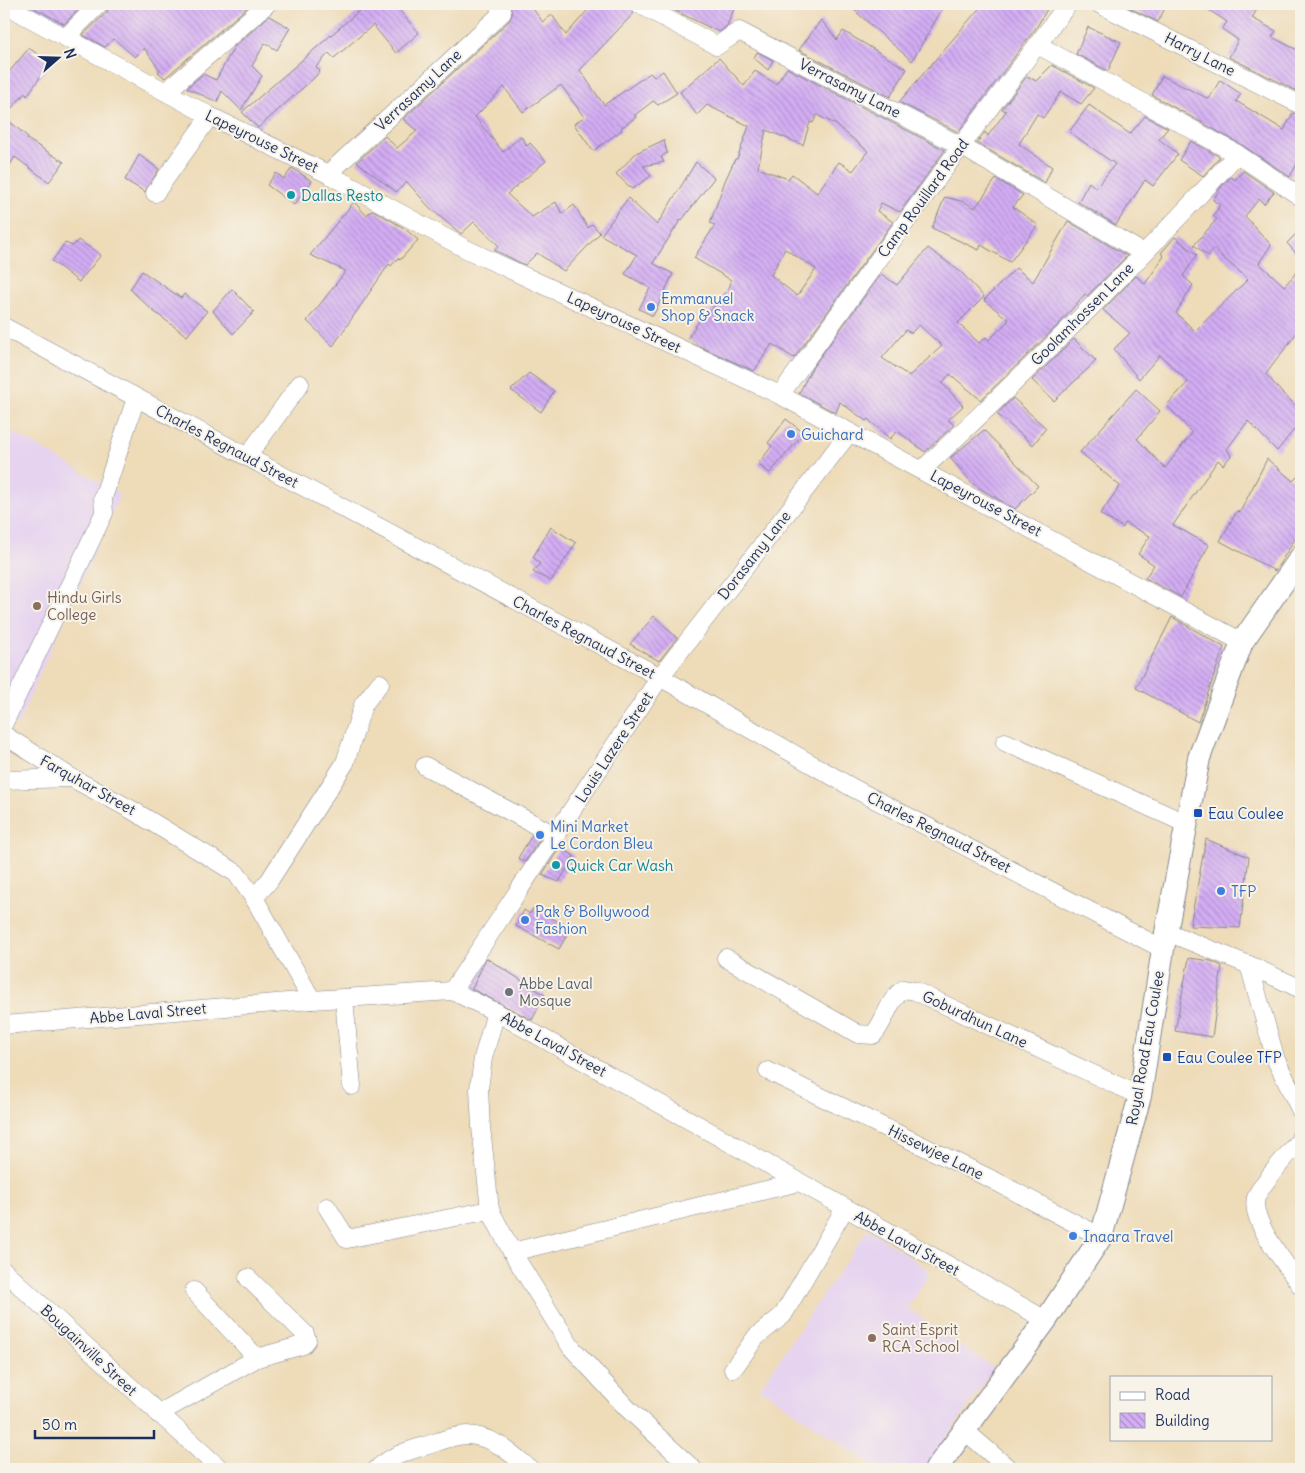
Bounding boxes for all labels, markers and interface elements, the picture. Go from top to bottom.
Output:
street label: Harry Lane [1161,28,1239,80]
north arrow [32,32,82,82]
street label: Verrasamy Lane [371,45,465,135]
text: N [60,46,80,61]
street label: Verrasamy Lane [796,54,904,122]
street label: Lapeyrouse Street [202,105,322,177]
street label: Camp Rouillard Road [873,135,973,261]
place label: Dallas Resto [301,186,384,205]
marker: Dallas Resto [285,189,297,201]
street label: Goolamhossen Lane [1027,259,1137,369]
street label: Lapeyrouse Street [564,287,684,357]
place label: Emmanuel Shop & Snack [661,289,755,325]
marker: Emmanuel Shop & Snack [645,301,657,313]
street label: Charles Regnaud Street [152,400,302,492]
place label: Guichard [801,425,864,444]
marker: Guichard [785,428,797,440]
street label: Lapeyrouse Street [927,466,1045,540]
street label: Dorasamy Lane [713,507,795,603]
place label: Hindu Girls College [47,588,122,624]
street label: Charles Regnaud Street [509,591,659,683]
marker: Hindu Girls College [31,600,43,612]
street label: Louis Lazere Street [571,688,657,806]
street label: Farquhar Street [37,751,139,819]
street label: Charles Regnaud Street [864,787,1014,877]
place label: Eau Coulee [1208,804,1284,823]
marker: Eau Coulee [1192,807,1204,819]
place label: Mini Market Le Cordon Bleu [550,817,653,853]
marker: Mini Market Le Cordon Bleu [534,829,546,841]
place label: Quick Car Wash [566,856,674,875]
marker: Quick Car Wash [550,859,562,871]
place label: TFP [1231,882,1256,901]
marker: TFP [1215,885,1227,897]
place label: Pak & Bollywood Fashion [535,902,650,938]
marker: Pak & Bollywood Fashion [519,914,531,926]
street label: Royal Road Eau Coulee [1122,969,1168,1127]
place label: Abbe Laval Mosque [519,974,593,1010]
marker: Abbe Laval Mosque [503,986,515,998]
street label: Goburdhun Lane [919,986,1031,1052]
street label: Abbe Laval Street [89,998,207,1028]
street label: Abbe Laval Street [498,1007,610,1081]
place label: Eau Coulee TFP [1177,1048,1282,1067]
marker: Eau Coulee TFP [1161,1051,1173,1063]
street label: Hissewjee Lane [885,1121,987,1183]
street label: Abbe Laval Street [851,1206,963,1280]
place label: Inaara Travel [1083,1227,1173,1246]
marker: Inaara Travel [1067,1230,1079,1242]
street label: Bougainville Street [37,1300,141,1400]
place label: Saint Esprit RCA School [882,1320,959,1356]
marker: Saint Esprit RCA School [866,1332,878,1344]
legend [1110,1376,1272,1440]
text: Road [1155,1385,1190,1404]
scale bar [35,1408,154,1440]
text: Building [1155,1411,1210,1430]
text: 50 m [42,1415,77,1434]

